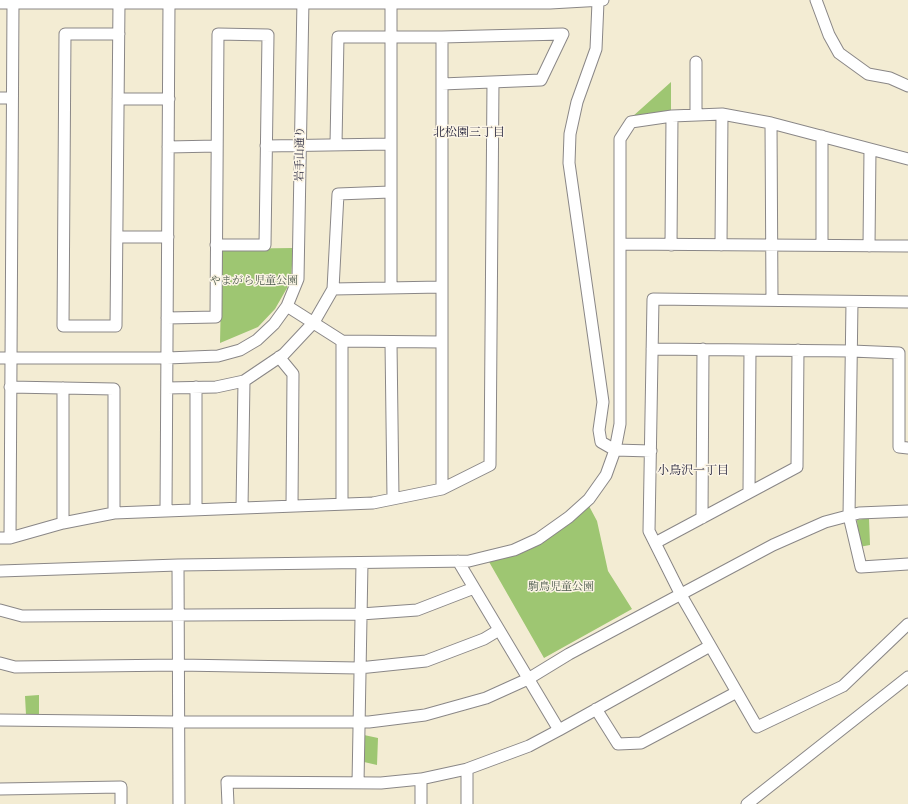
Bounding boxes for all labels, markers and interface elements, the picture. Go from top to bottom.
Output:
street label: 岩手山通り [294,126,308,182]
district label: 北松園三丁目 [433,127,505,141]
park label: やまがら児童公園 [210,275,298,289]
district label: 小鳥沢一丁目 [657,465,729,479]
park label: 駒鳥児童公園 [528,581,594,595]

